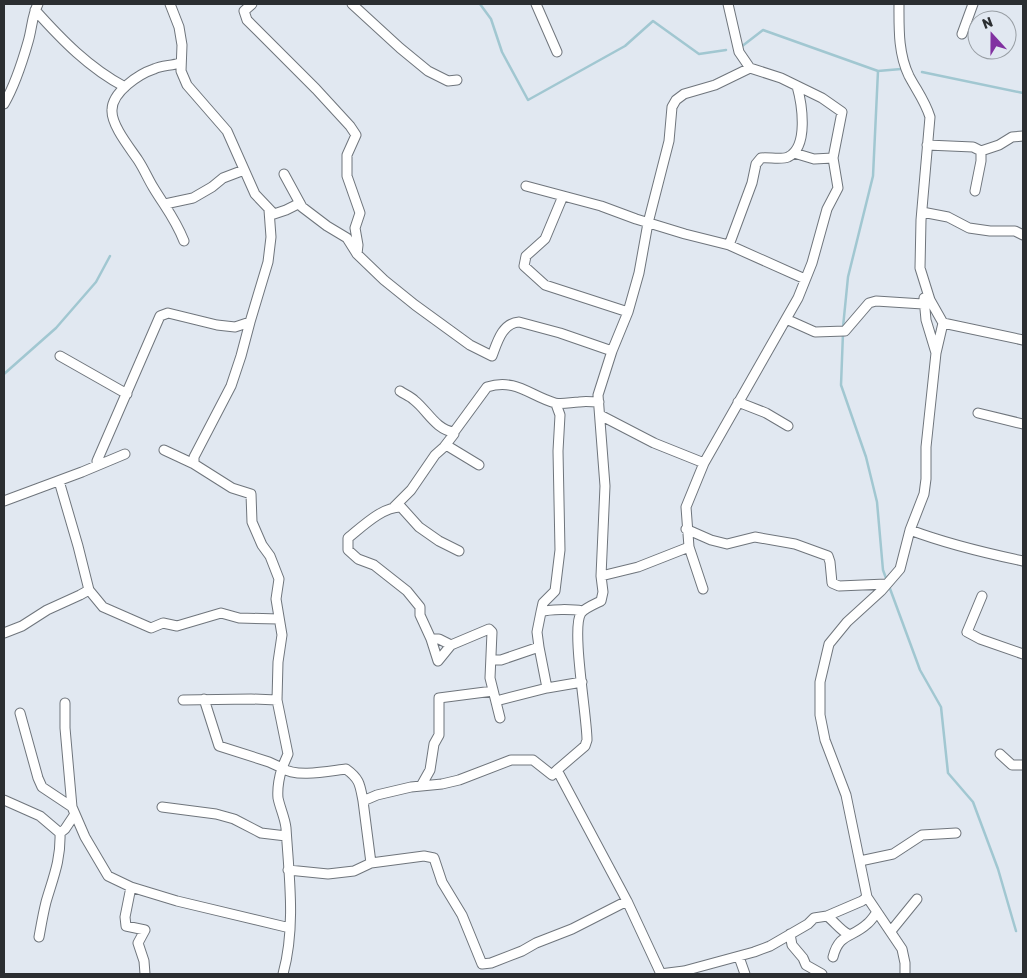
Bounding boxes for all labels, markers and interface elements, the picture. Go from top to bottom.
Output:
north arrow [967,10,1017,60]
text: N [980,14,995,33]

